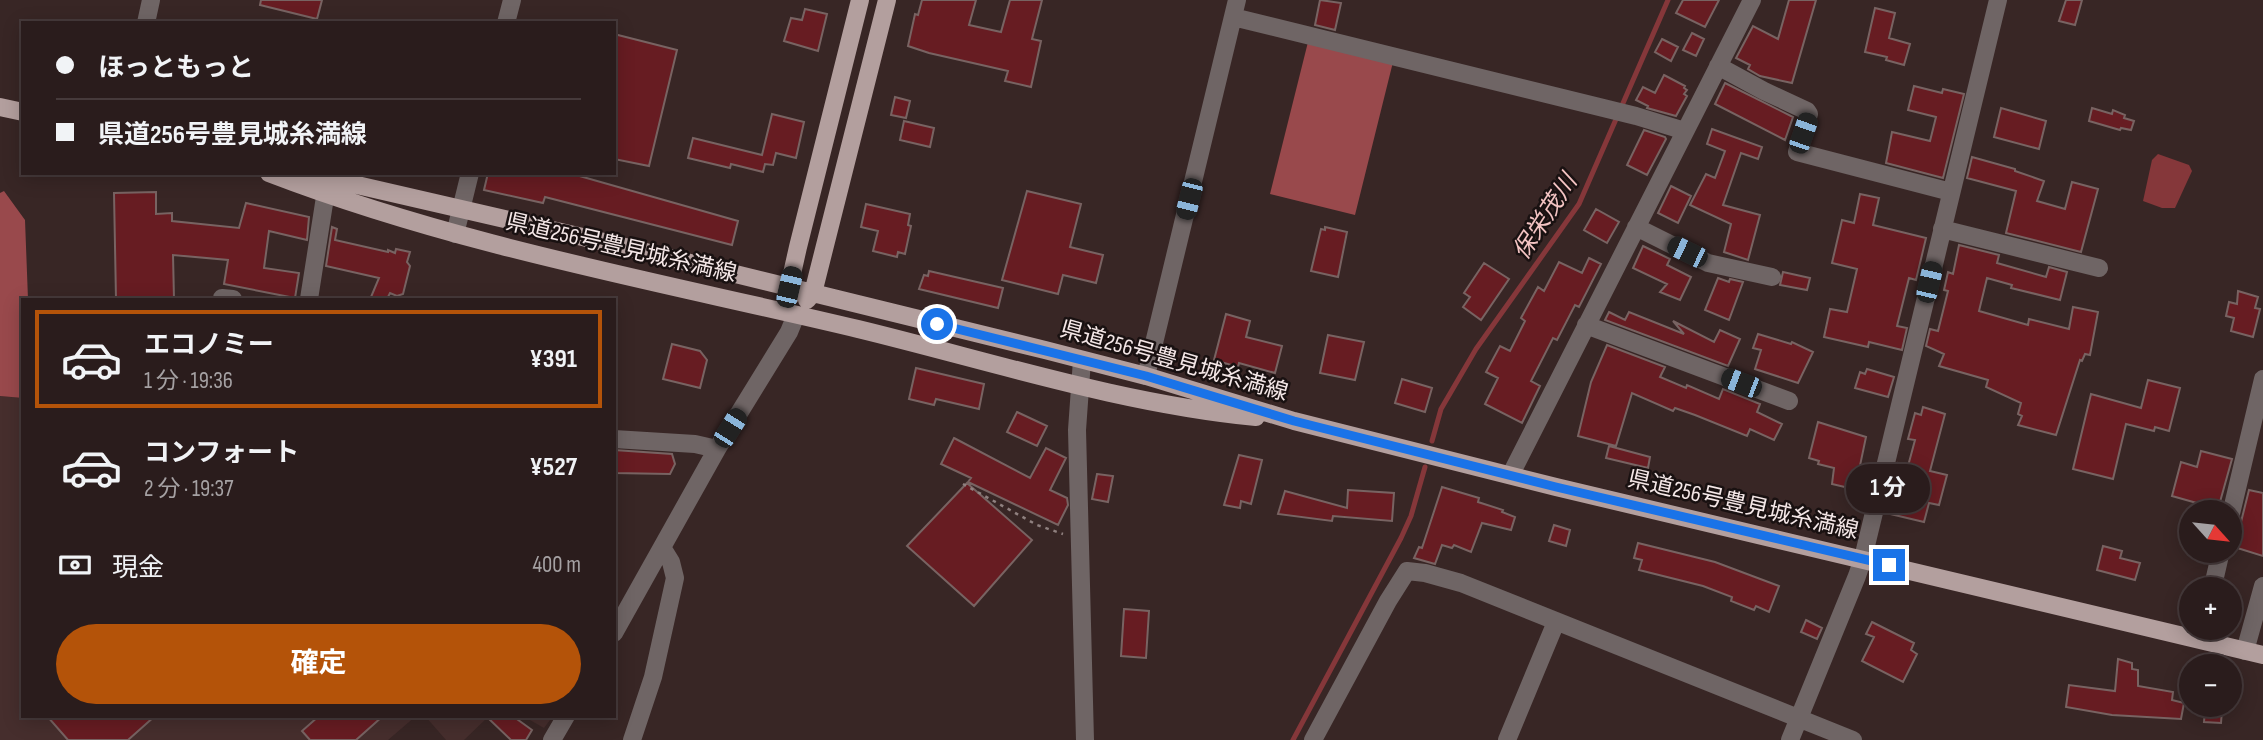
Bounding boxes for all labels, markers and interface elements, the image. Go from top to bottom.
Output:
text: ほっともっと [98,53,254,84]
car [1787,110,1820,156]
text: 県道256号豊見城糸満線 [98,120,367,151]
water label: 保栄茂川 [1507,166,1585,265]
car [1174,176,1205,222]
street label: 県道256号豊見城糸満線 [503,208,739,288]
car [1664,233,1711,271]
car [1915,259,1944,305]
car [775,264,804,310]
route start [921,308,953,340]
street label: 県道256号豊見城糸満線 [1057,315,1291,407]
icon: car [60,328,123,391]
text: エコノミー [144,330,274,361]
text: ¥391 [529,344,577,375]
car [1718,366,1765,400]
text: 1 分 · 19:36 [144,367,233,395]
car [710,405,751,451]
icon: car [60,436,123,499]
text: コンフォート [144,438,299,469]
text: ¥527 [530,452,577,483]
callout: 1 分 [1847,463,1931,512]
street label: 県道256号豊見城糸満線 [1625,465,1861,545]
text: 1 分 [1870,474,1906,502]
text: 2 分 · 19:37 [144,475,233,503]
north arrow [2179,500,2242,564]
map controls [2179,500,2242,717]
icon: cash [56,546,94,584]
route end [1873,549,1905,581]
text: 400 m [532,551,581,579]
text: 現金 [112,553,164,584]
button: + [2179,577,2242,640]
button: 確定 [56,624,581,704]
button: − [2179,654,2242,717]

